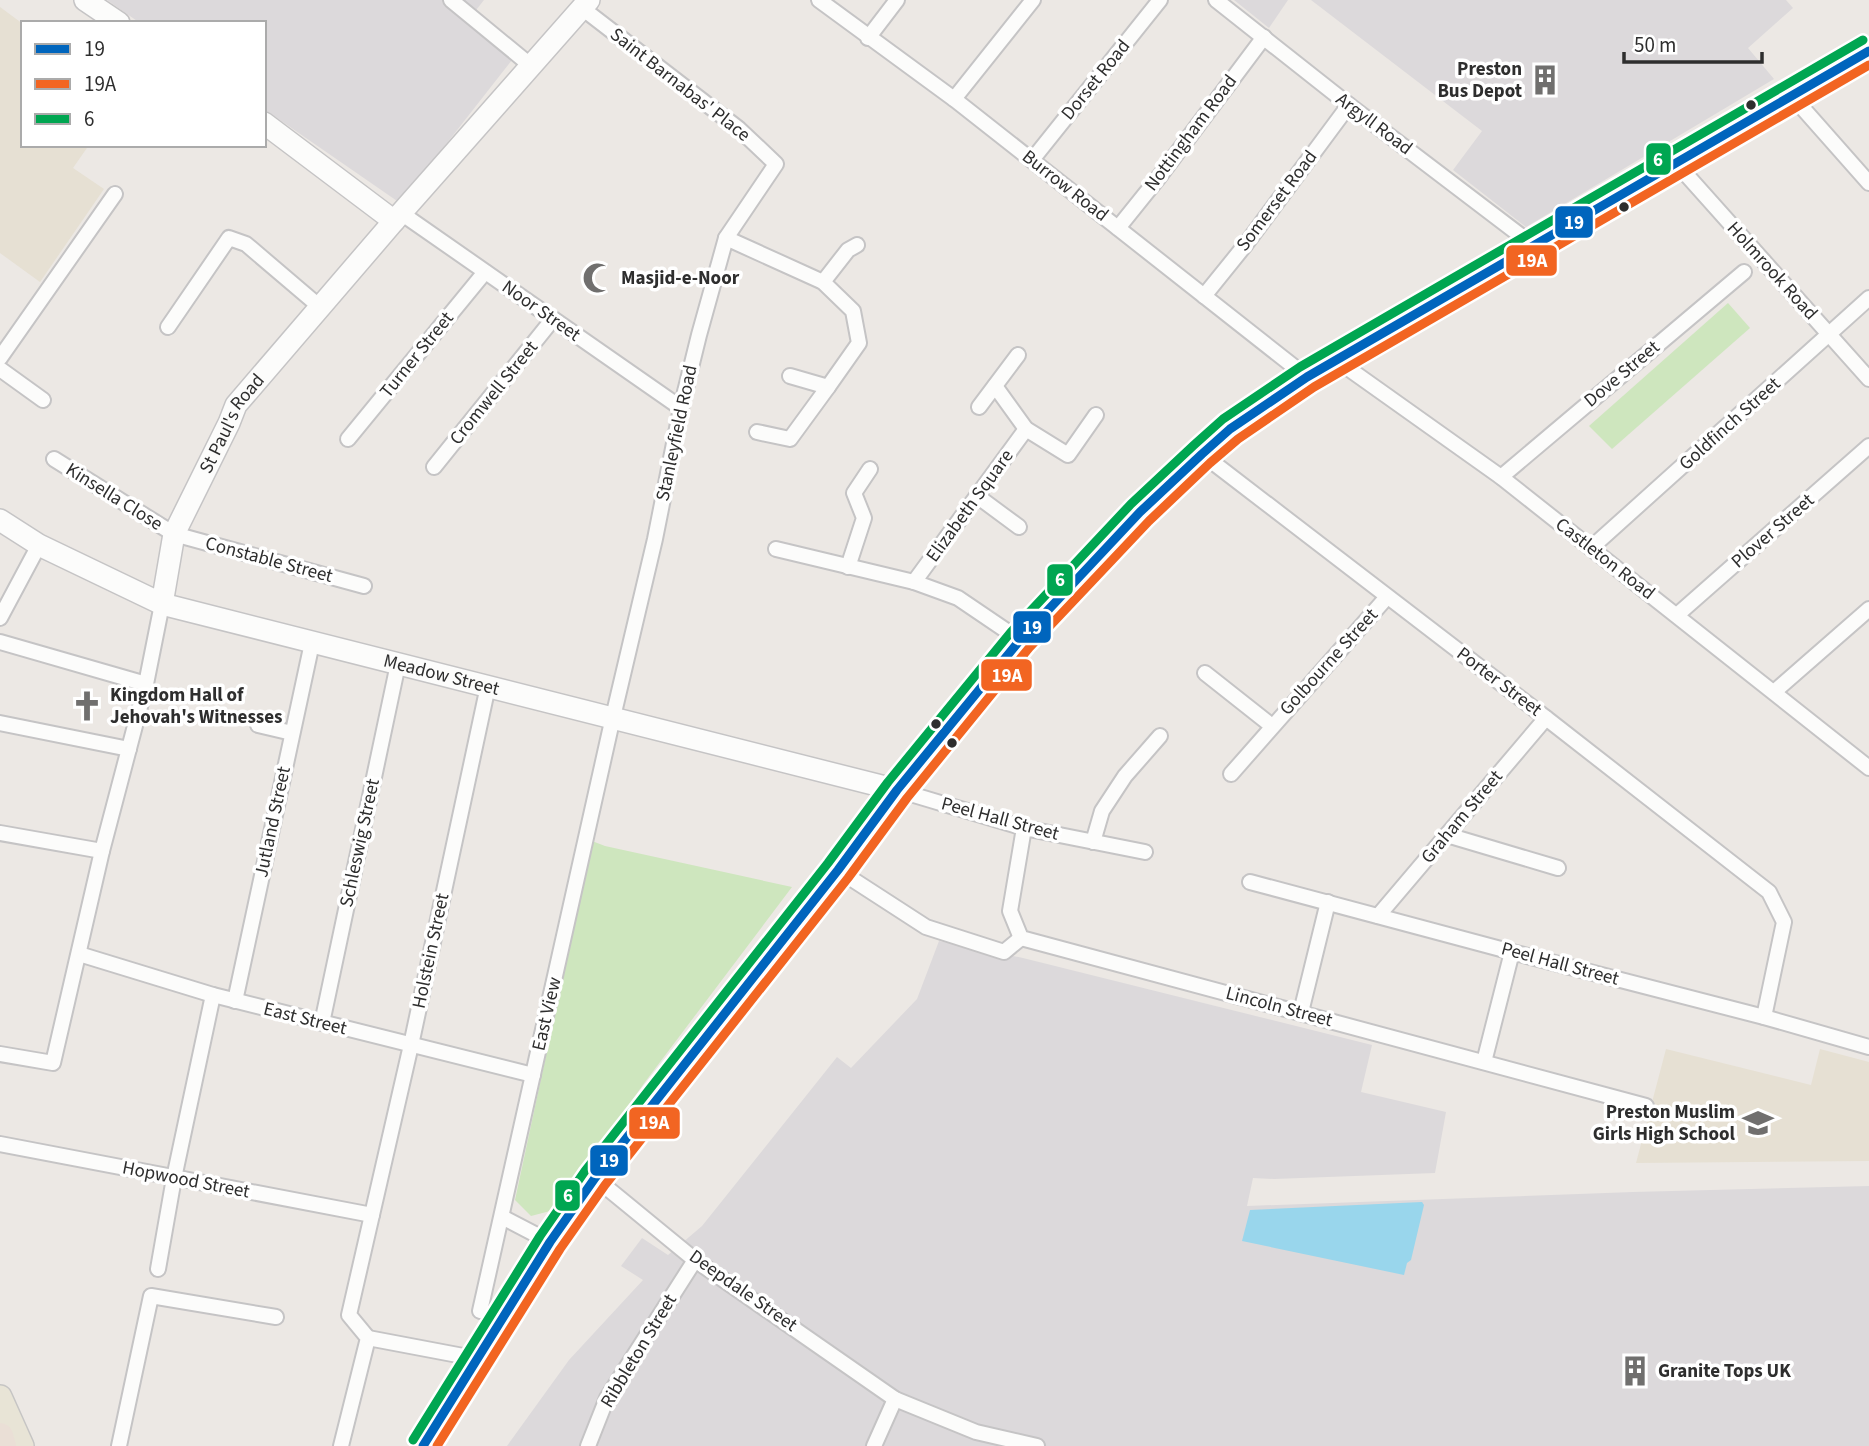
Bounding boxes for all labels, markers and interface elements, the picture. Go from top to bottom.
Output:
legend [21,21,266,147]
scale bar [1624,21,1762,65]
street label: Saint Barnabas' Place [604,22,756,148]
text: 50 m [1634,30,1676,60]
text: 19 [84,34,105,64]
street label: Dorset Road [1055,34,1137,126]
place label: Preston Bus Depot [1437,56,1522,105]
building icon: Preston Bus Depot [1528,63,1562,97]
text: 19A [84,69,117,99]
street label: Nottingham Road [1138,69,1244,197]
street label: Argyll Road [1330,86,1418,162]
unlabelled marker [1744,98,1758,112]
text: 6 [84,104,94,134]
line badge: 6 [1645,142,1672,176]
street label: Burrow Road [1016,144,1114,228]
street label: Somerset Road [1230,145,1324,257]
text: 6 [1653,147,1663,174]
unlabelled marker [1617,200,1631,214]
line badge: 19 [1554,205,1594,239]
text: 19 [1564,210,1584,237]
street label: Holmrook Road [1720,216,1824,326]
line badge: 19A [1505,244,1558,277]
text: 19A [1517,248,1548,275]
mosque icon: Masjid-e-Noor [581,261,615,295]
place label: Masjid-e-Noor [621,265,740,292]
street label: Noor Street [496,274,586,348]
street label: Turner Street [374,306,461,404]
street label: Dove Street [1578,334,1666,414]
street label: Cromwell Street [443,335,545,451]
street label: Stanleyfield Road [649,362,705,504]
street label: St Paul's Road [193,368,271,478]
street label: Goldfinch Street [1673,371,1787,477]
street label: Elizabeth Square [920,444,1020,568]
street label: Kinsella Close [60,456,168,538]
street label: Plover Street [1726,487,1821,575]
street label: Castleton Road [1549,511,1661,607]
street label: Constable Street [202,530,336,590]
line badge: 6 [1046,563,1074,597]
text: 6 [1055,567,1065,594]
street label: Golbourne Street [1274,602,1385,722]
line badge: 19 [1012,610,1052,644]
text: 19 [1022,615,1042,642]
street label: Porter Street [1451,641,1548,723]
street label: Meadow Street [381,647,503,702]
line badge: 19A [980,658,1033,692]
text: 19A [992,663,1023,690]
place label: Kingdom Hall of Jehovah's Witnesses [110,682,282,731]
church icon: Kingdom Hall of Jehovah's Witnesses [70,689,104,723]
unlabelled marker [929,717,943,731]
unlabelled marker [945,736,959,750]
street label: Jutland Street [248,764,298,880]
street label: Graham Street [1415,764,1510,870]
street label: Schleswig Street [333,776,387,910]
street label: Peel Hall Street [938,790,1062,848]
street label: Holstein Street [406,890,457,1011]
street label: Peel Hall Street [1498,935,1622,993]
street label: East View [525,974,569,1054]
street label: Lincoln Street [1223,980,1336,1034]
street label: East Street [260,996,350,1043]
place label: Preston Muslim Girls High School [1593,1099,1736,1148]
line badge: 19A [628,1106,681,1140]
school or university icon: Preston Muslim Girls High School [1741,1106,1775,1140]
text: 19A [639,1110,670,1137]
line badge: 19 [589,1144,629,1177]
text: 19 [599,1148,619,1175]
street label: Hopwood Street [120,1154,253,1206]
line badge: 6 [554,1179,581,1212]
text: 6 [563,1183,573,1210]
street label: Deepdale Street [683,1244,803,1339]
street label: Ribbleton Street [594,1288,684,1413]
building icon: Granite Tops UK [1618,1354,1652,1388]
place label: Granite Tops UK [1658,1358,1791,1385]

